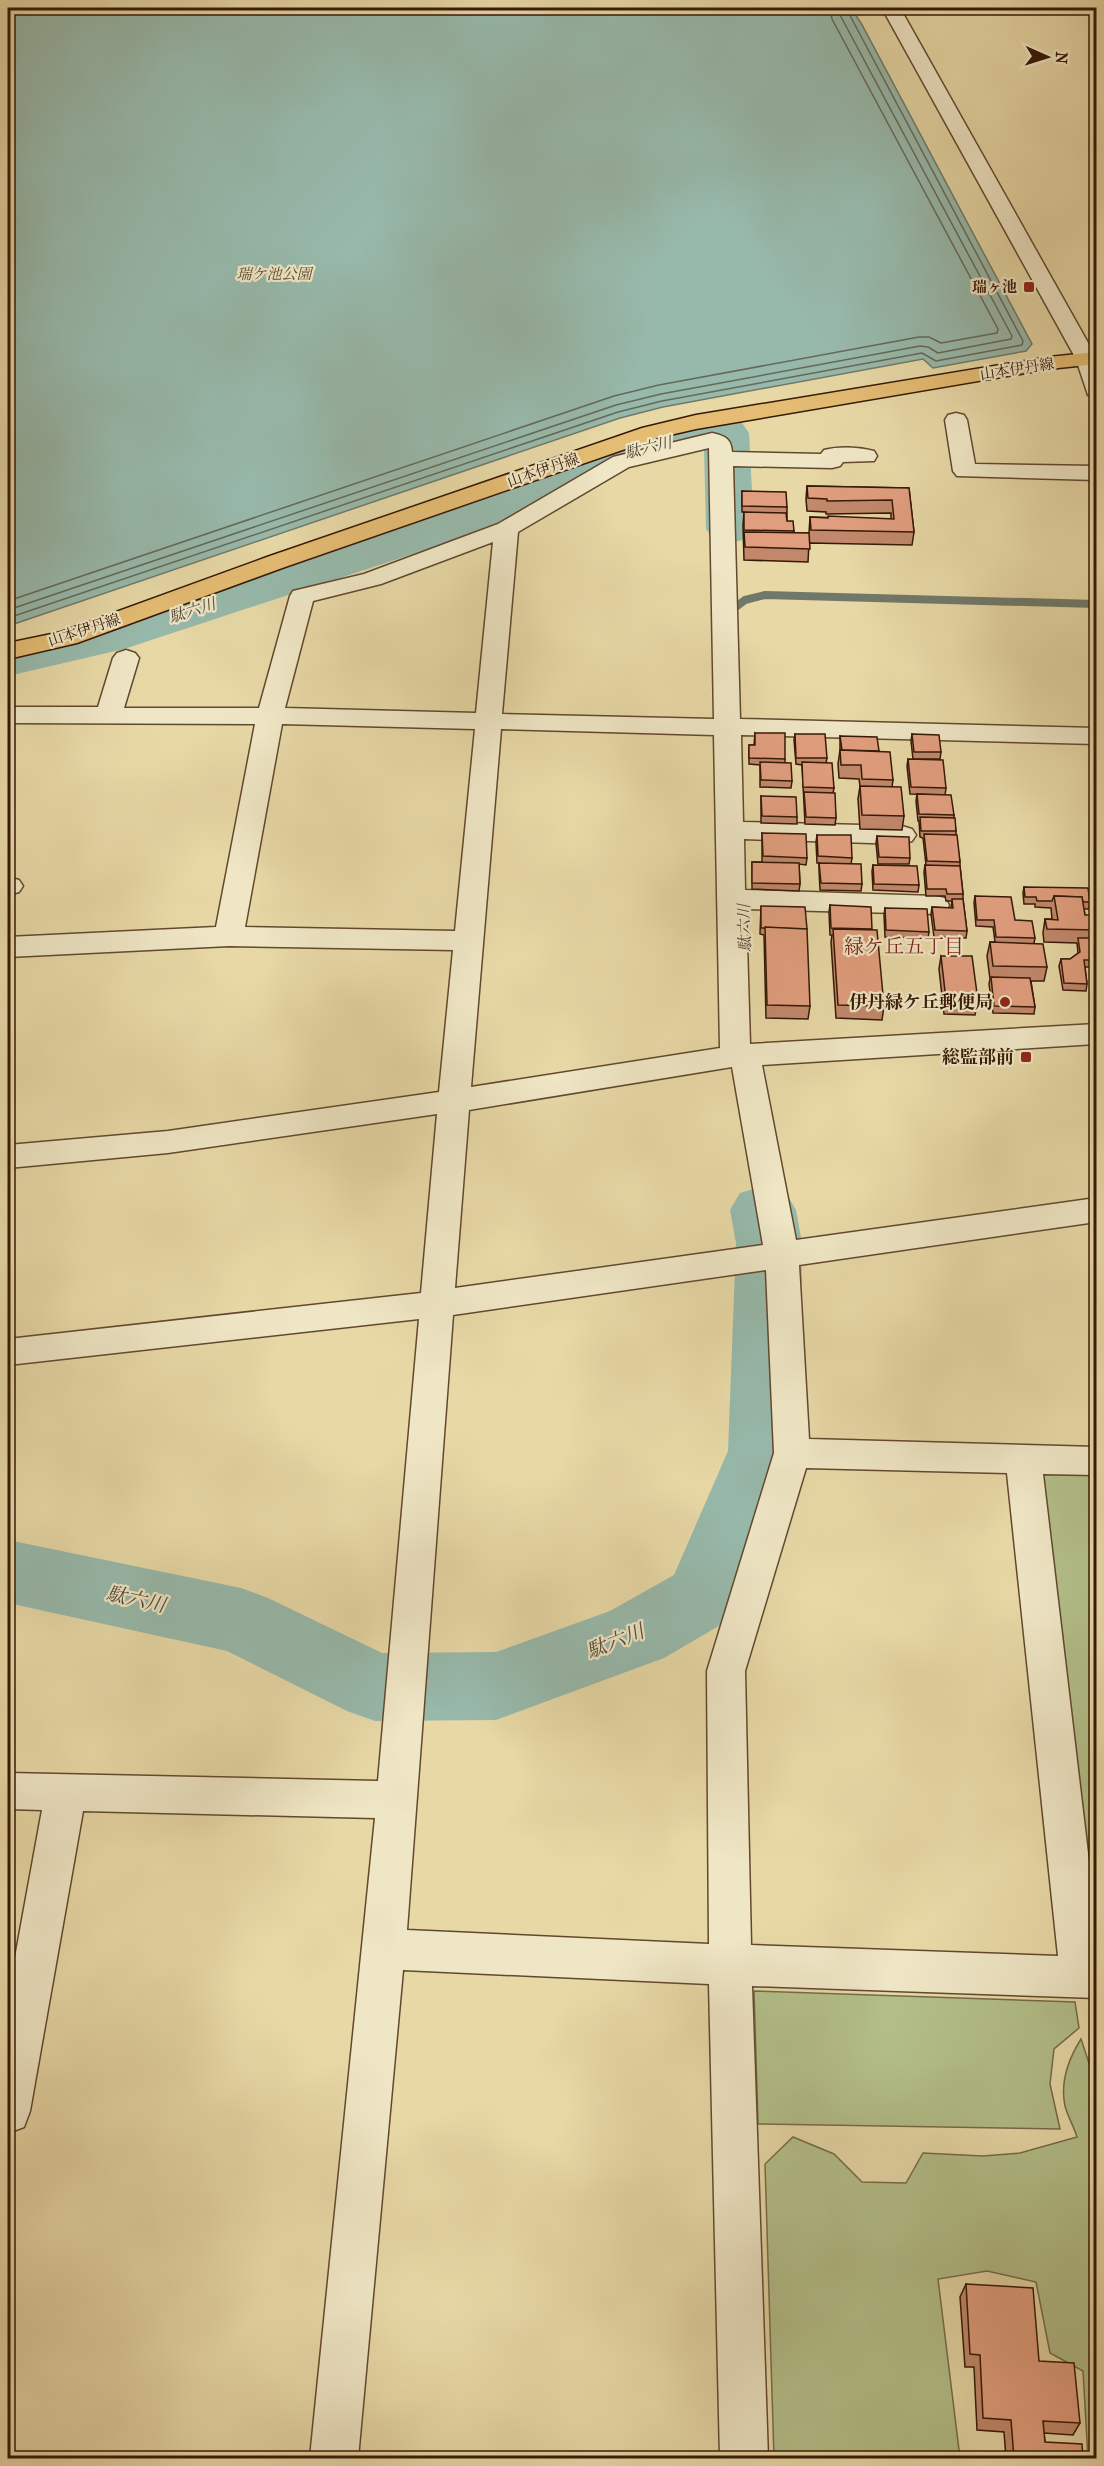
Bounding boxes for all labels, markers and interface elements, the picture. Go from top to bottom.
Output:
north arrow [1017,27,1077,87]
text: N [1052,51,1071,65]
park label: 瑞ケ池公園 [236,265,314,283]
place label: 瑞ヶ池 [972,278,1017,296]
marker: 瑞ヶ池 [1022,280,1036,294]
street label: 山本伊丹線 [979,354,1055,384]
water label: 駄六川 [623,432,676,463]
street label: 山本伊丹線 [505,449,581,491]
water label: 駄六川 [166,593,220,627]
street label: 山本伊丹線 [46,610,122,650]
water label: 駄六川 [734,902,755,952]
district label: 緑ケ丘五丁目 [844,935,964,958]
place label: 伊丹緑ケ丘郵便局 [849,992,993,1013]
marker: 伊丹緑ケ丘郵便局 [998,995,1012,1009]
place label: 総監部前 [942,1047,1014,1068]
marker: 総監部前 [1019,1050,1033,1064]
water label: 駄六川 [104,1582,170,1617]
water label: 駄六川 [583,1619,649,1663]

